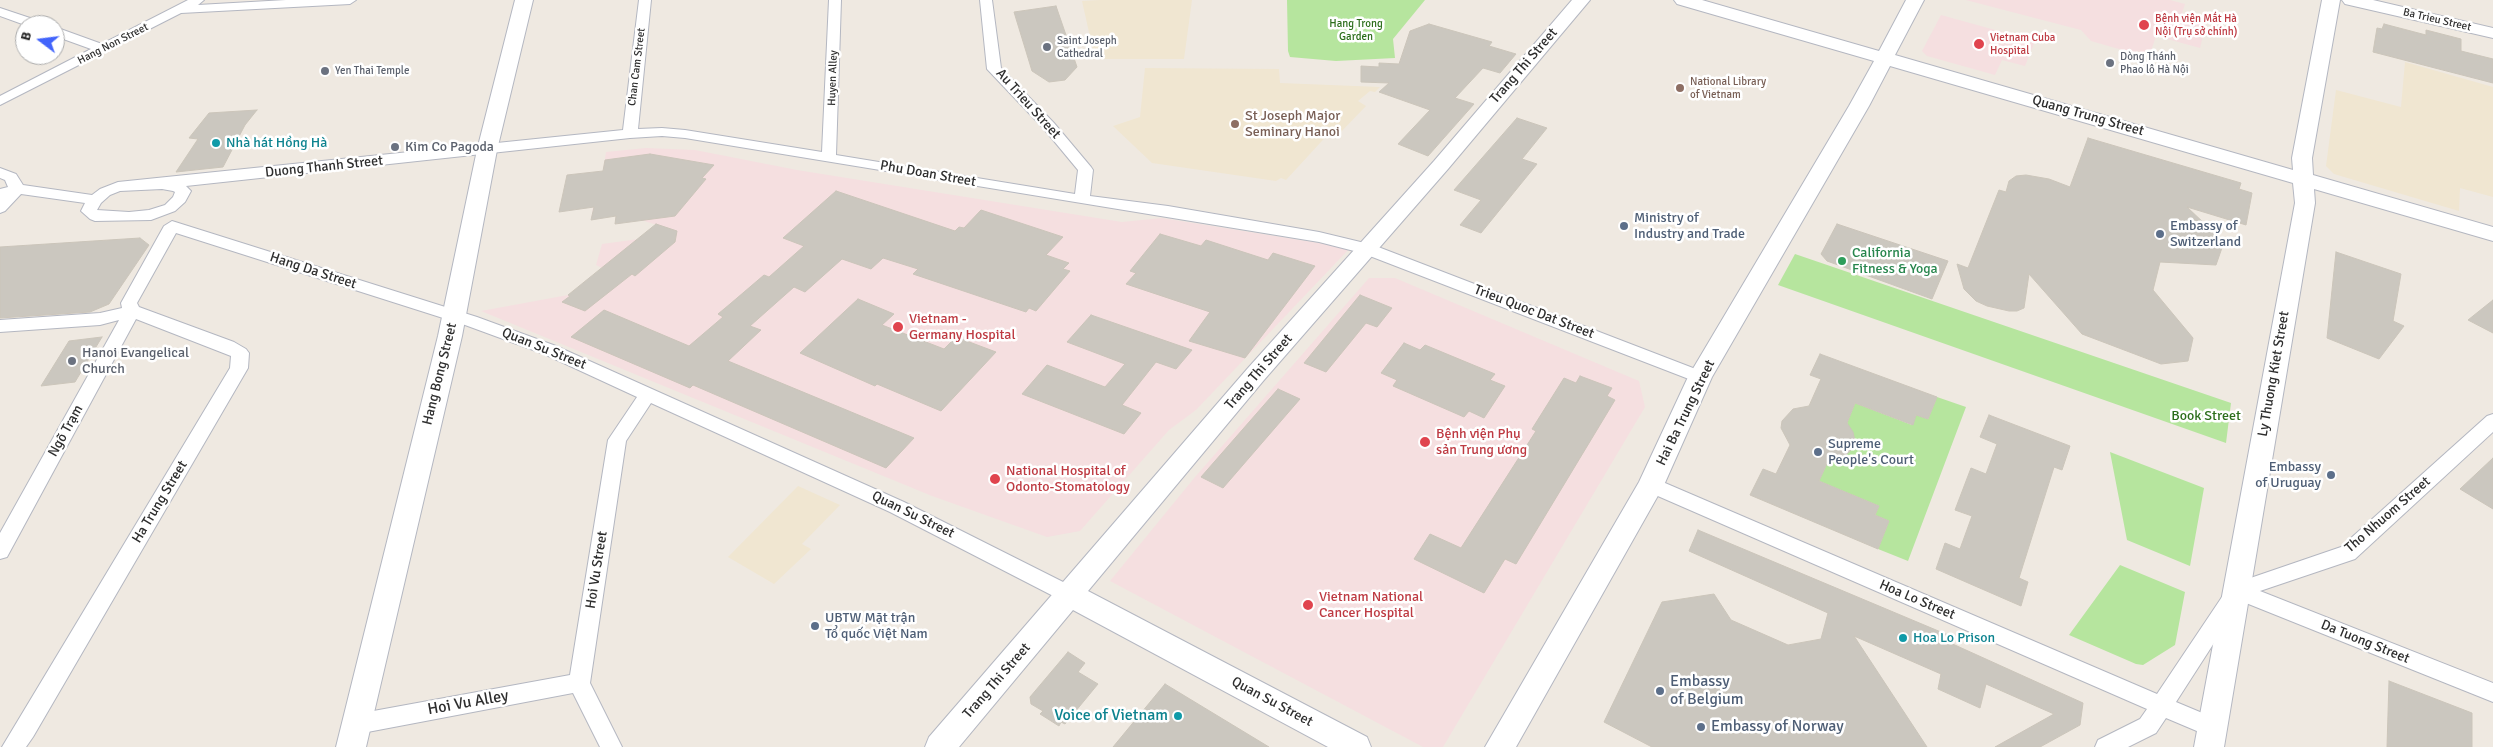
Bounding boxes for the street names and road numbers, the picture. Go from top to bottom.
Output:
street label: Ba Trieu Street [2402,6,2472,34]
street label: Hang Non Street [75,21,151,67]
street label: Trang Thi Street [1487,25,1561,107]
street label: Chan Cam Street [626,27,648,107]
street label: Huyen Alley [825,50,841,106]
street label: Au Trieu Street [992,65,1064,143]
street label: Quang Trung Street [2030,92,2146,140]
street label: Duong Thanh Street [264,152,384,182]
street label: Phu Doan Street [879,157,977,191]
street label: Hang Da Street [267,249,359,293]
street label: Trieu Quoc Dat Street [1472,281,1596,343]
street label: Ly Thuong Kiet Street [2255,310,2293,438]
street label: Hang Bong Street [419,321,461,427]
street label: Quan Su Street [499,324,589,374]
street label: Trang Thi Street [1222,331,1296,413]
street label: Hai Ba Trung Street [1653,357,1719,469]
street label: Ngõ Trạm [45,402,87,460]
street label: Ha Trung Street [129,458,191,546]
street label: Tho Nhuom Street [2342,473,2434,557]
street label: Quan Su Street [869,488,957,542]
street label: Hoi Vu Street [583,530,611,610]
street label: Hoa Lo Street [1877,577,1957,623]
street label: Da Tuong Street [2318,617,2412,667]
street label: Trang Thi Street [960,640,1034,722]
street label: Quan Su Street [1229,674,1315,730]
street label: Hoi Vu Alley [426,686,510,720]

